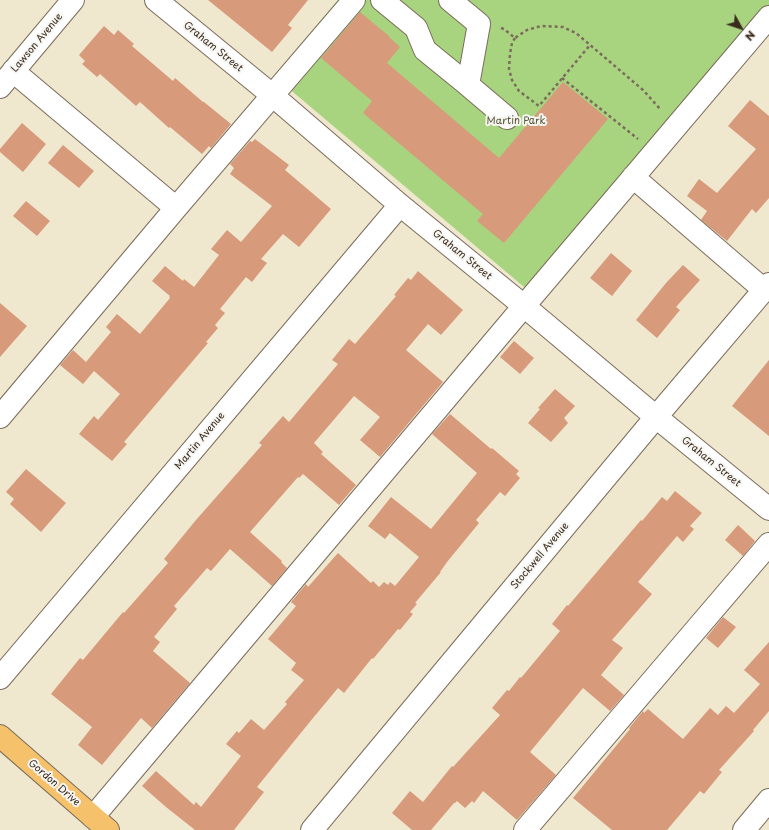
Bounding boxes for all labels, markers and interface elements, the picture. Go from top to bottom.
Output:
north arrow [721,8,761,48]
street label: Lawson Avenue [9,11,65,75]
street label: Graham Street [181,19,245,75]
text: N [741,27,760,45]
park label: Martin Park [486,115,546,127]
street label: Graham Street [430,227,494,283]
street label: Martin Avenue [173,410,227,472]
street label: Graham Street [679,434,743,490]
street label: Stockwell Avenue [509,520,571,592]
street label: Gordon Drive [26,757,82,809]

